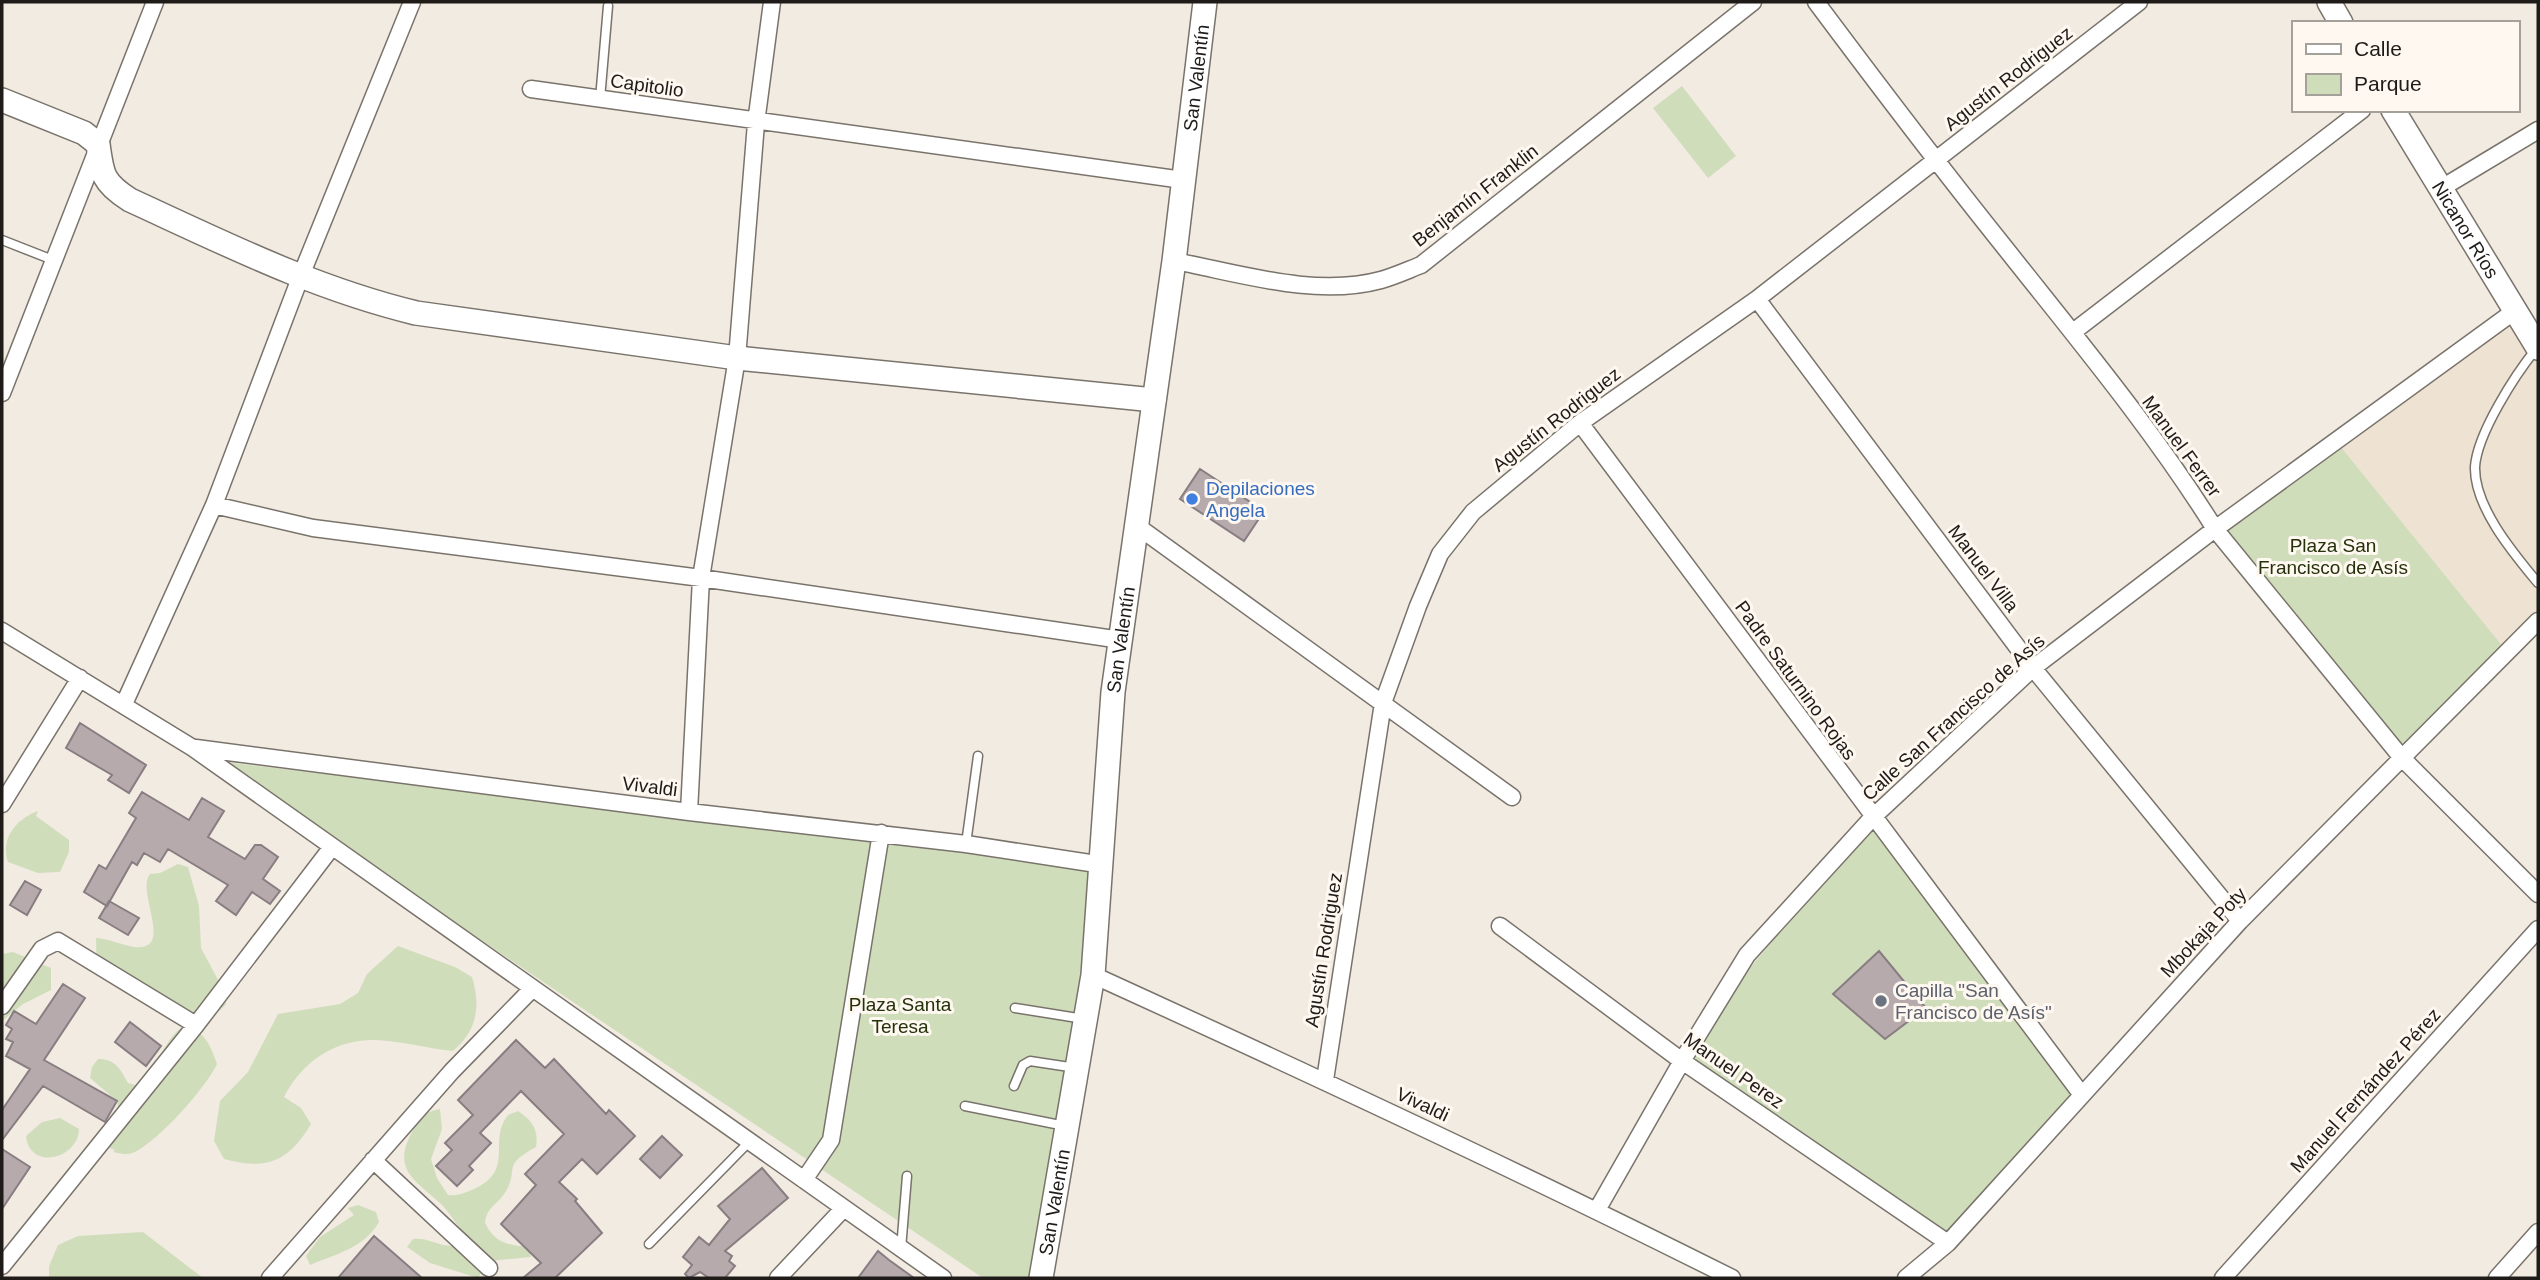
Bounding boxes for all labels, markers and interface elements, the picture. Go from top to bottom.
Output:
legend [2292,21,2519,112]
street label: Agustín Rodriguez [1940,22,2076,135]
street label: San Valentín [1180,23,1213,132]
text: Calle [2354,37,2402,60]
street label: Capitolio [609,70,685,101]
text: Parque [2354,72,2422,95]
street label: Benjamín Franklin [1409,140,1542,251]
street label: Nicanor Ríos [2428,177,2503,282]
street label: Agustín Rodriguez [1488,363,1624,476]
street label: Manuel Ferrer [2138,392,2226,501]
place label: Depilaciones Angela [1206,478,1315,521]
marker: Depilaciones Angela [1184,491,1200,507]
street label: Manuel Villa [1944,521,2023,616]
park label: Plaza San Francisco de Asís [2258,535,2408,578]
street label: San Valentín [1103,585,1139,694]
street label: Padre Saturnino Rojas [1731,597,1860,764]
street label: Calle San Francisco de Asís [1858,630,2049,805]
street label: Vivaldi [621,773,679,800]
street label: Agustín Rodriguez [1301,871,1346,1029]
street label: Mbokaja Poty [2156,883,2251,982]
place label: Capilla "San Francisco de Asís" [1895,980,2052,1023]
marker: Capilla "San Francisco de Asís" [1873,993,1889,1009]
park label: Plaza Santa Teresa [849,994,952,1037]
street label: Manuel Fernández Pérez [2286,1004,2445,1177]
street label: Manuel Perez [1680,1028,1788,1113]
street label: Vivaldi [1393,1083,1452,1126]
street label: San Valentín [1035,1147,1074,1257]

